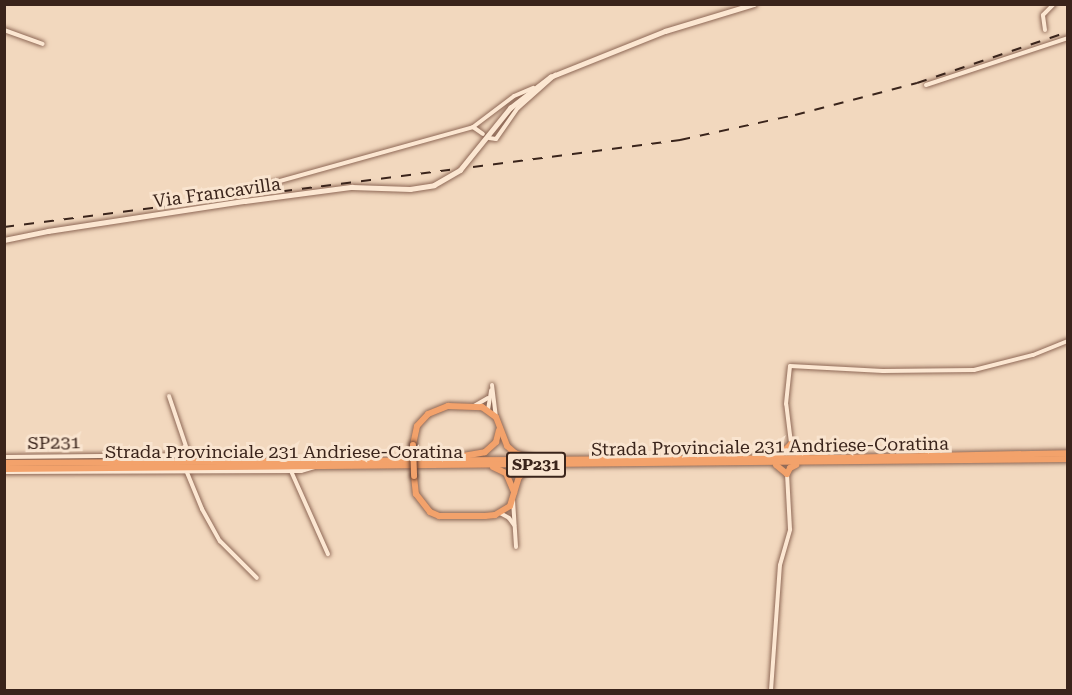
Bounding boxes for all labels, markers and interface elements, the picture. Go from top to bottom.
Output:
street label: Via Francavilla [152,173,282,213]
street label: SP231 [27,432,81,454]
street label: Strada Provinciale 231 Andriese-Coratina [591,433,949,461]
street label: Strada Provinciale 231 Andriese-Coratina [105,441,463,463]
road number: SP231 [506,452,566,478]

